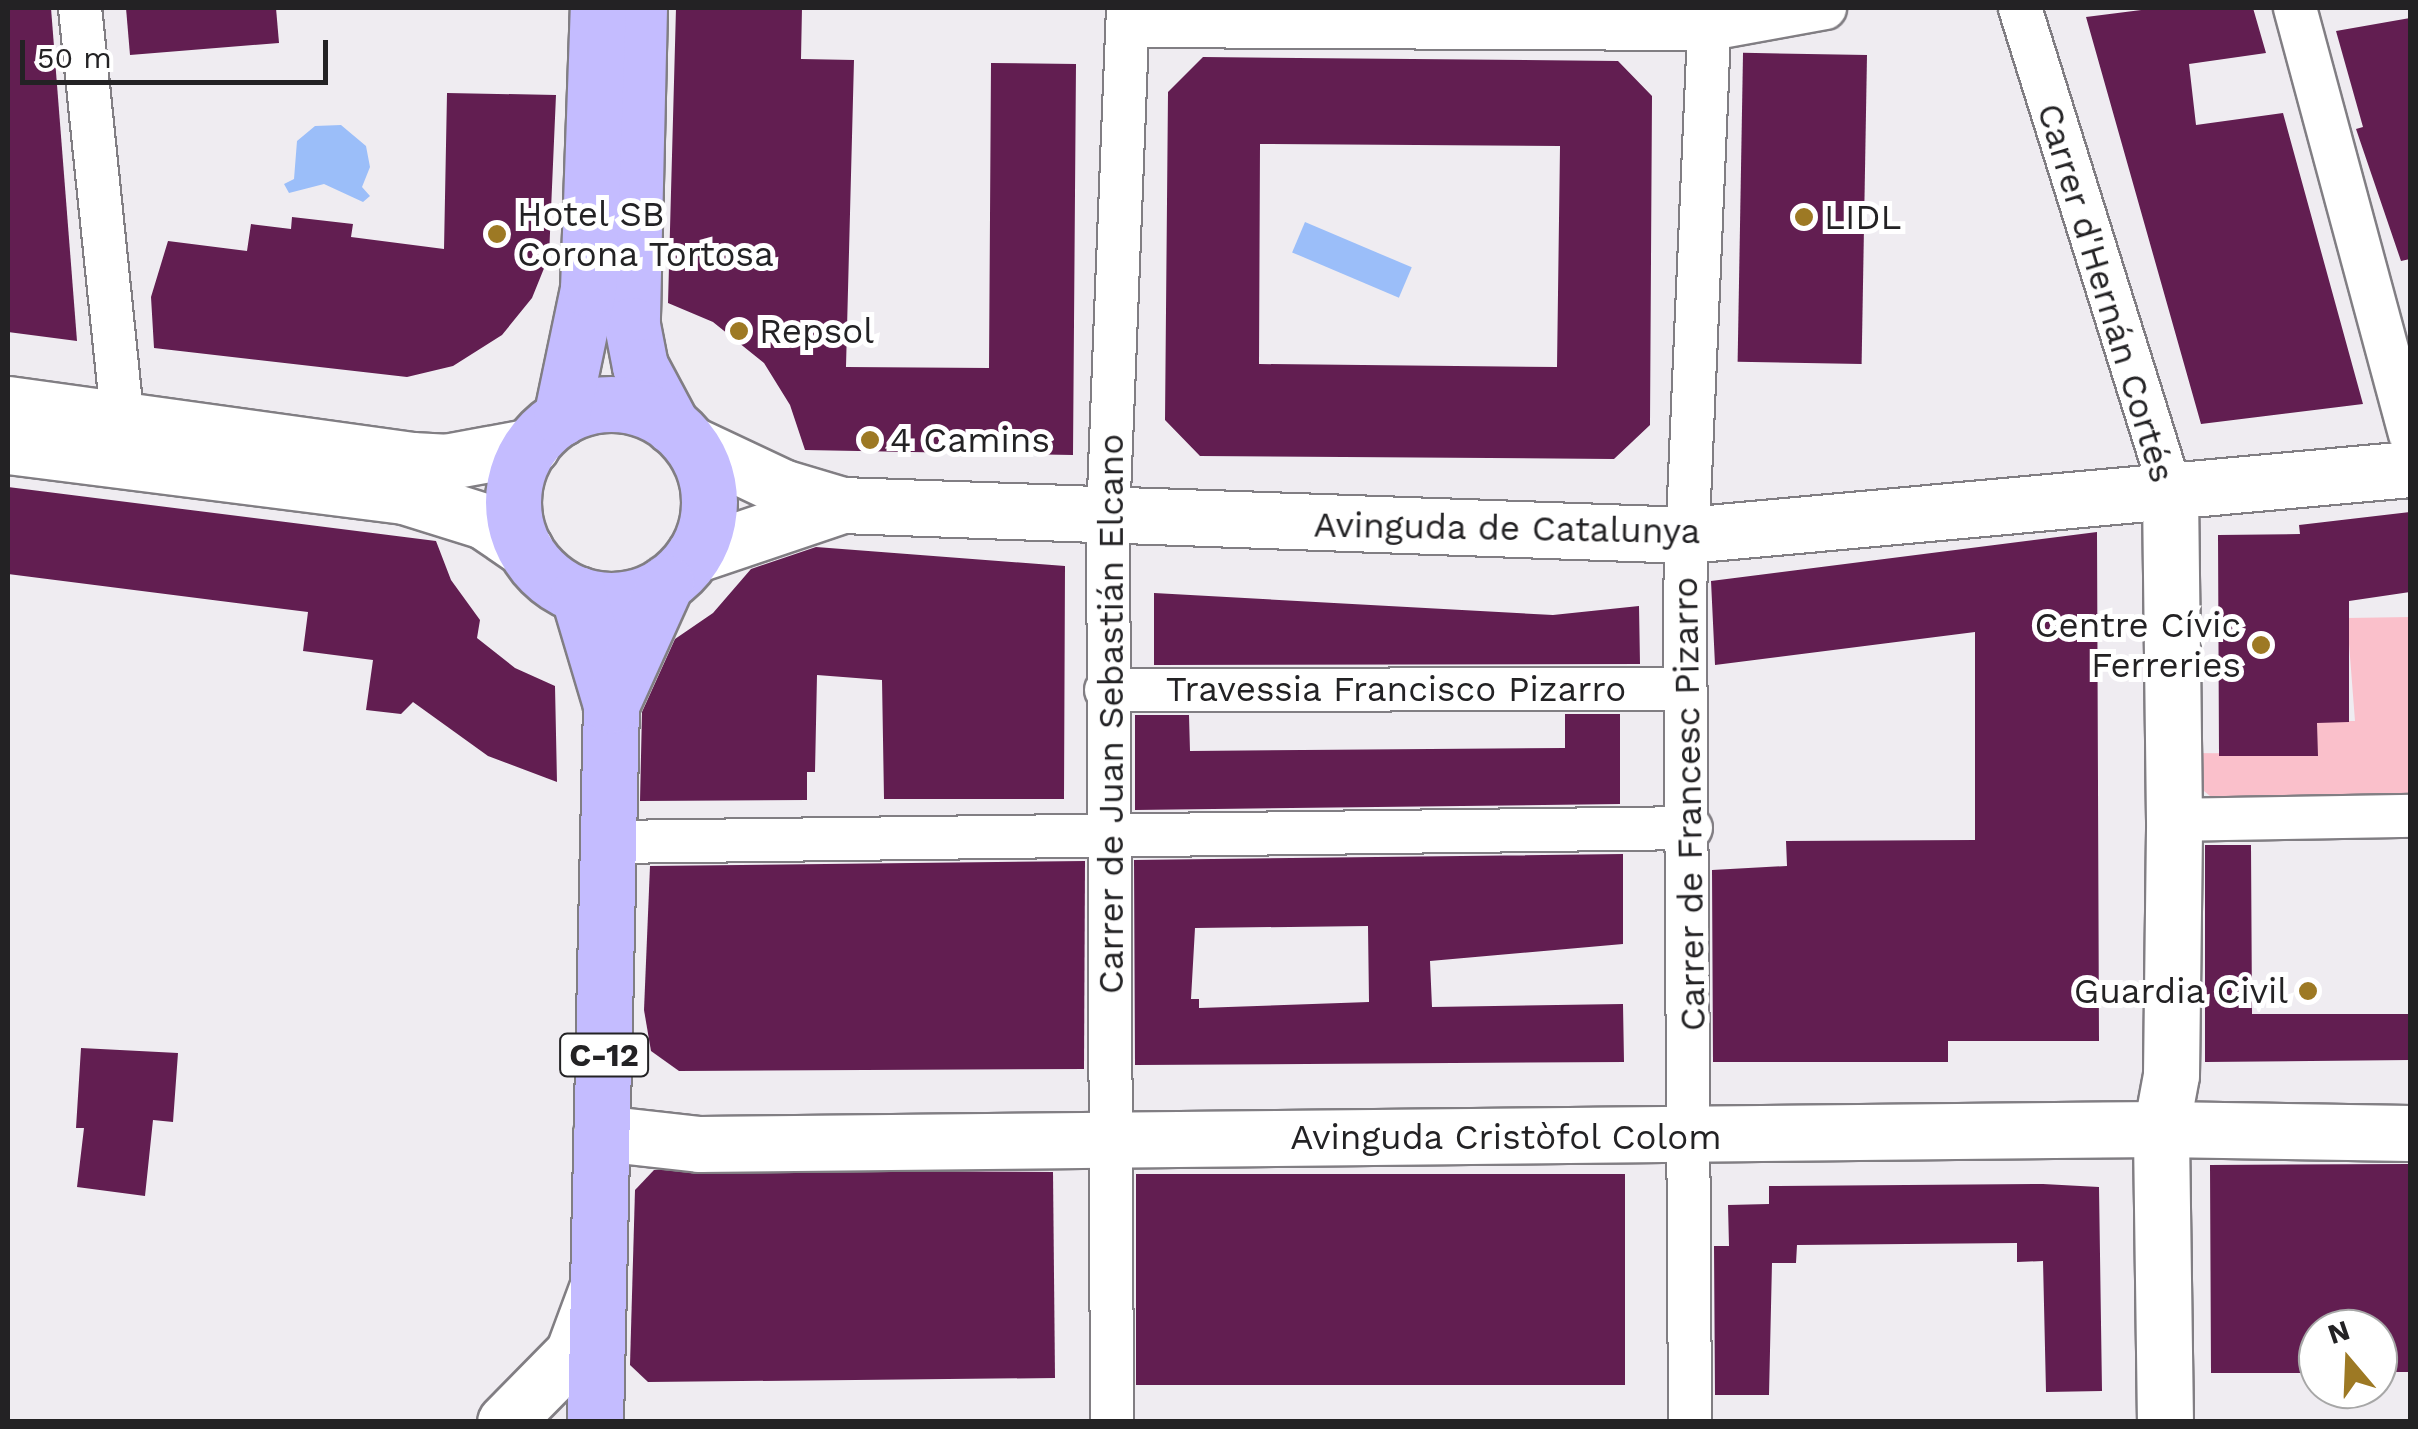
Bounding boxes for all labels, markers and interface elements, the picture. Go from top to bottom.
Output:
scale bar [25,20,332,82]
text: 50 m [37,40,112,75]
street label: Carrer d'Hernán Cortés [2028,98,2184,488]
place label: Hotel SB Corona Tortosa [517,193,776,275]
place label: LIDL [1824,196,1901,238]
marker: LIDL [1793,206,1815,228]
marker: Hotel SB Corona Tortosa [486,223,508,245]
place label: Repsol [759,310,874,352]
marker: Repsol [728,320,750,342]
place label: 4 Camins [890,419,1050,461]
marker: 4 Camins [859,429,881,451]
street label: Carrer de Juan Sebastián Elcano [1090,433,1132,995]
street label: Avinguda de Catalunya [1313,504,1701,552]
street label: Carrer de Francesc Pizarro [1664,576,1714,1032]
place label: Centre Cívic Ferreries [2034,604,2241,686]
marker: Centre Cívic Ferreries [2250,634,2272,656]
street label: Travessia Francisco Pizarro [1165,668,1627,710]
place label: Guardia Civil [2073,970,2288,1012]
marker: Guardia Civil [2297,980,2319,1002]
road number: C-12 [559,1028,649,1082]
street label: Avinguda Cristòfol Colom [1289,1116,1723,1158]
north arrow [2298,1309,2398,1409]
text: N [2324,1313,2354,1351]

